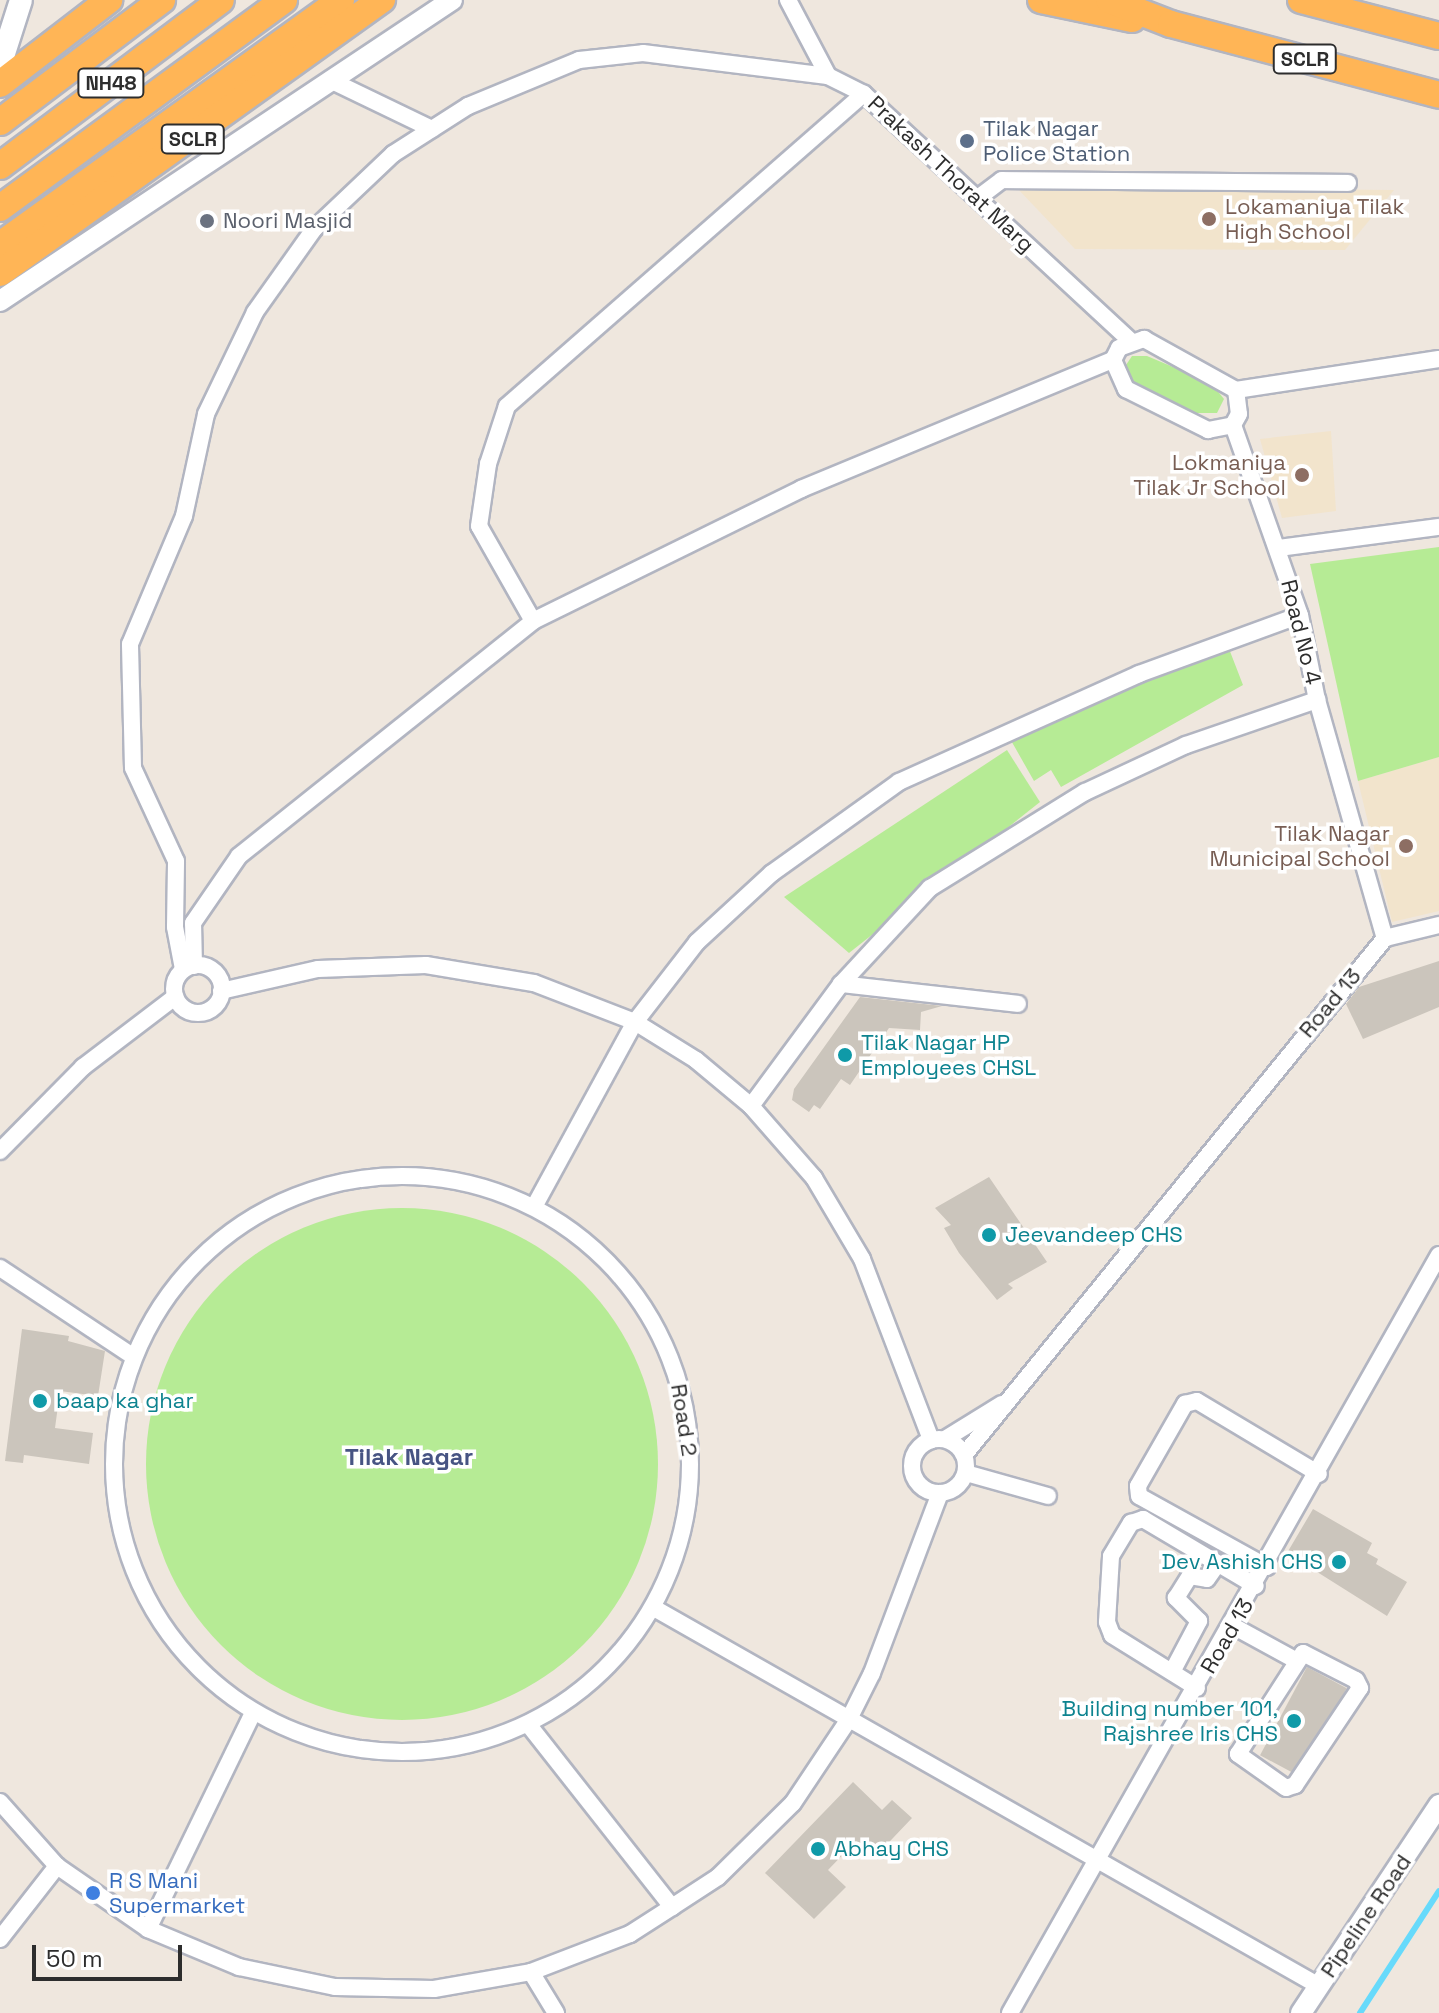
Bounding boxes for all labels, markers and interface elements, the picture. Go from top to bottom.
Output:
road number: SCLR [1271,43,1339,75]
road number: NH48 [77,67,145,99]
street label: Prakash Thorat Marg [862,90,1040,258]
place label: Tilak Nagar Police Station [983,115,1130,166]
road number: SCLR [159,123,227,155]
marker: Tilak Nagar Police Station [958,132,976,150]
place label: Lokamaniya Tilak High School [1225,193,1405,244]
place label: Noori Masjid [223,208,352,234]
marker: Lokamaniya Tilak High School [1200,210,1218,228]
marker: Noori Masjid [198,212,216,230]
place label: Lokmaniya Tilak Jr School [1133,449,1286,500]
marker: Lokmaniya Tilak Jr School [1293,466,1311,484]
street label: Road No 4 [1275,577,1327,687]
place label: Tilak Nagar Municipal School [1210,820,1390,872]
marker: Tilak Nagar Municipal School [1397,837,1415,855]
street label: Road 13 [1293,963,1367,1043]
place label: Tilak Nagar HP Employees CHSL [861,1029,1036,1080]
marker: Tilak Nagar HP Employees CHSL [836,1046,854,1064]
place label: Jeevandeep CHS [1005,1222,1183,1248]
marker: Jeevandeep CHS [980,1226,998,1244]
street label: Road 2 [665,1382,703,1458]
place label: baap ka ghar [56,1388,194,1414]
marker: baap ka ghar [31,1392,49,1410]
district label: Tilak Nagar [345,1443,473,1471]
place label: Dev Ashish CHS [1161,1549,1323,1575]
marker: Dev Ashish CHS [1330,1553,1348,1571]
street label: Road 13 [1195,1594,1259,1678]
place label: Building number 101, Rajshree Iris CHS [1062,1695,1278,1746]
marker: Building number 101, Rajshree Iris CHS [1285,1712,1303,1730]
place label: Abhay CHS [834,1836,949,1862]
marker: Abhay CHS [809,1840,827,1858]
street label: Pipeline Road [1315,1849,1417,1983]
place label: R S Mani Supermarket [109,1867,245,1918]
marker: R S Mani Supermarket [84,1884,102,1902]
scale bar [36,1929,186,1979]
text: 50 m [46,1943,103,1974]

